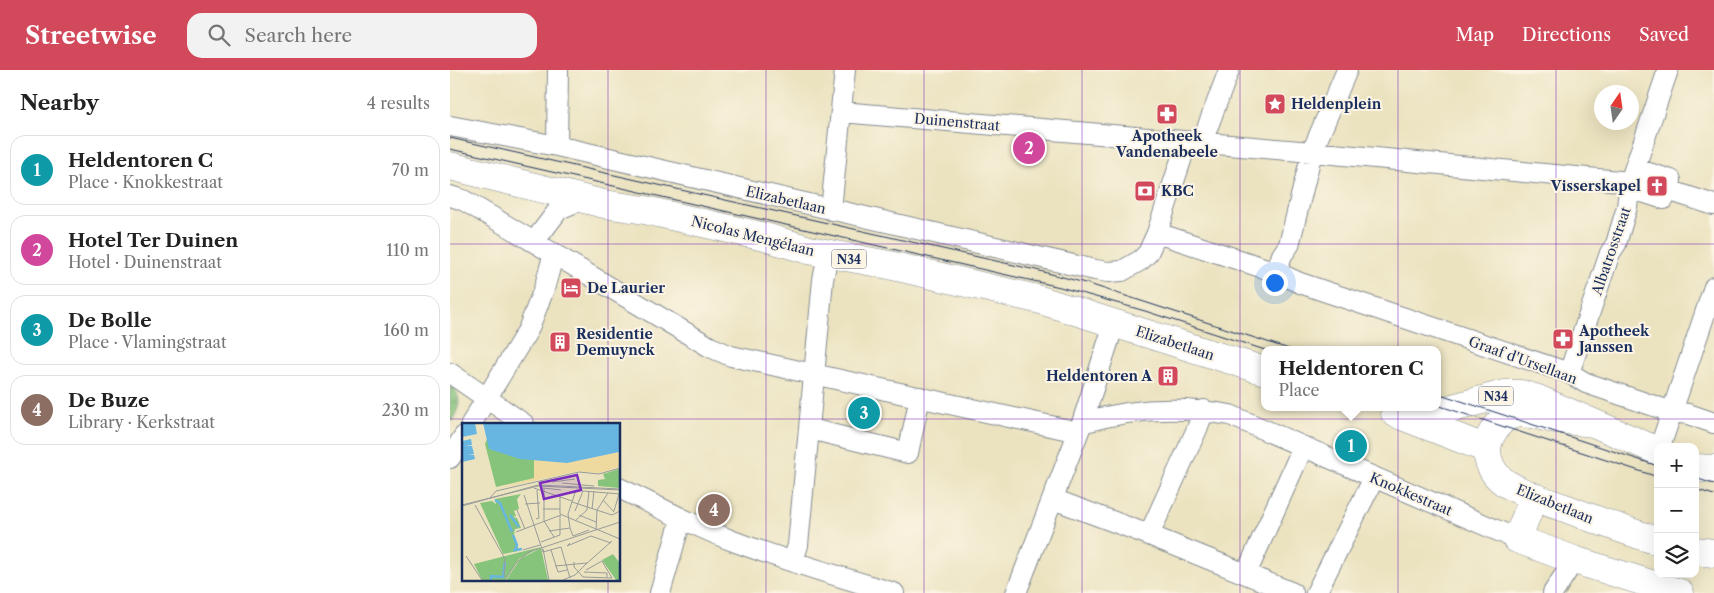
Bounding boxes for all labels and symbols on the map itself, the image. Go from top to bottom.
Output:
north arrow [1594,85,1639,130]
place icon: Heldenplein [1263,92,1287,116]
place label: Heldenplein [1291,95,1382,113]
pharmacy icon: Apotheek Vandenabeele [1155,102,1179,126]
street label: Duinenstraat [913,109,1001,135]
place label: Apotheek Vandenabeele [1115,127,1218,161]
pin: 2 [1013,129,1045,167]
church icon: Visserskapel [1645,174,1669,198]
place label: Visserskapel [1550,177,1641,195]
bank icon: KBC [1133,179,1157,203]
street label: Elizabetlaan [744,182,828,218]
place label: KBC [1161,182,1194,200]
street label: Albatrosstraat [1587,204,1635,298]
street label: Nicolas Mengélaan [690,212,817,260]
road number: N34 [832,250,866,268]
your location [1262,270,1288,296]
hotel icon: De Laurier [559,276,583,300]
place label: De Laurier [587,279,665,297]
street label: Elizabetlaan [1133,322,1217,364]
place label: Apotheek Janssen [1576,322,1650,356]
place label: Residentie Demuynck [576,325,656,359]
pharmacy icon: Apotheek Janssen [1551,327,1575,351]
building icon: Residentie Demuynck [548,330,572,354]
street label: Graaf d'Ursellaan [1466,332,1580,388]
building icon: Heldentoren A [1156,364,1180,388]
place label: Heldentoren A [1046,367,1153,385]
road number: N34 [1478,386,1514,406]
pin: 3 [848,394,880,432]
inset map [462,423,620,580]
pin: 1 [1335,427,1367,465]
street label: Knokkestraat [1367,468,1455,520]
street label: Elizabetlaan [1514,480,1596,528]
pin: 4 [698,491,730,529]

